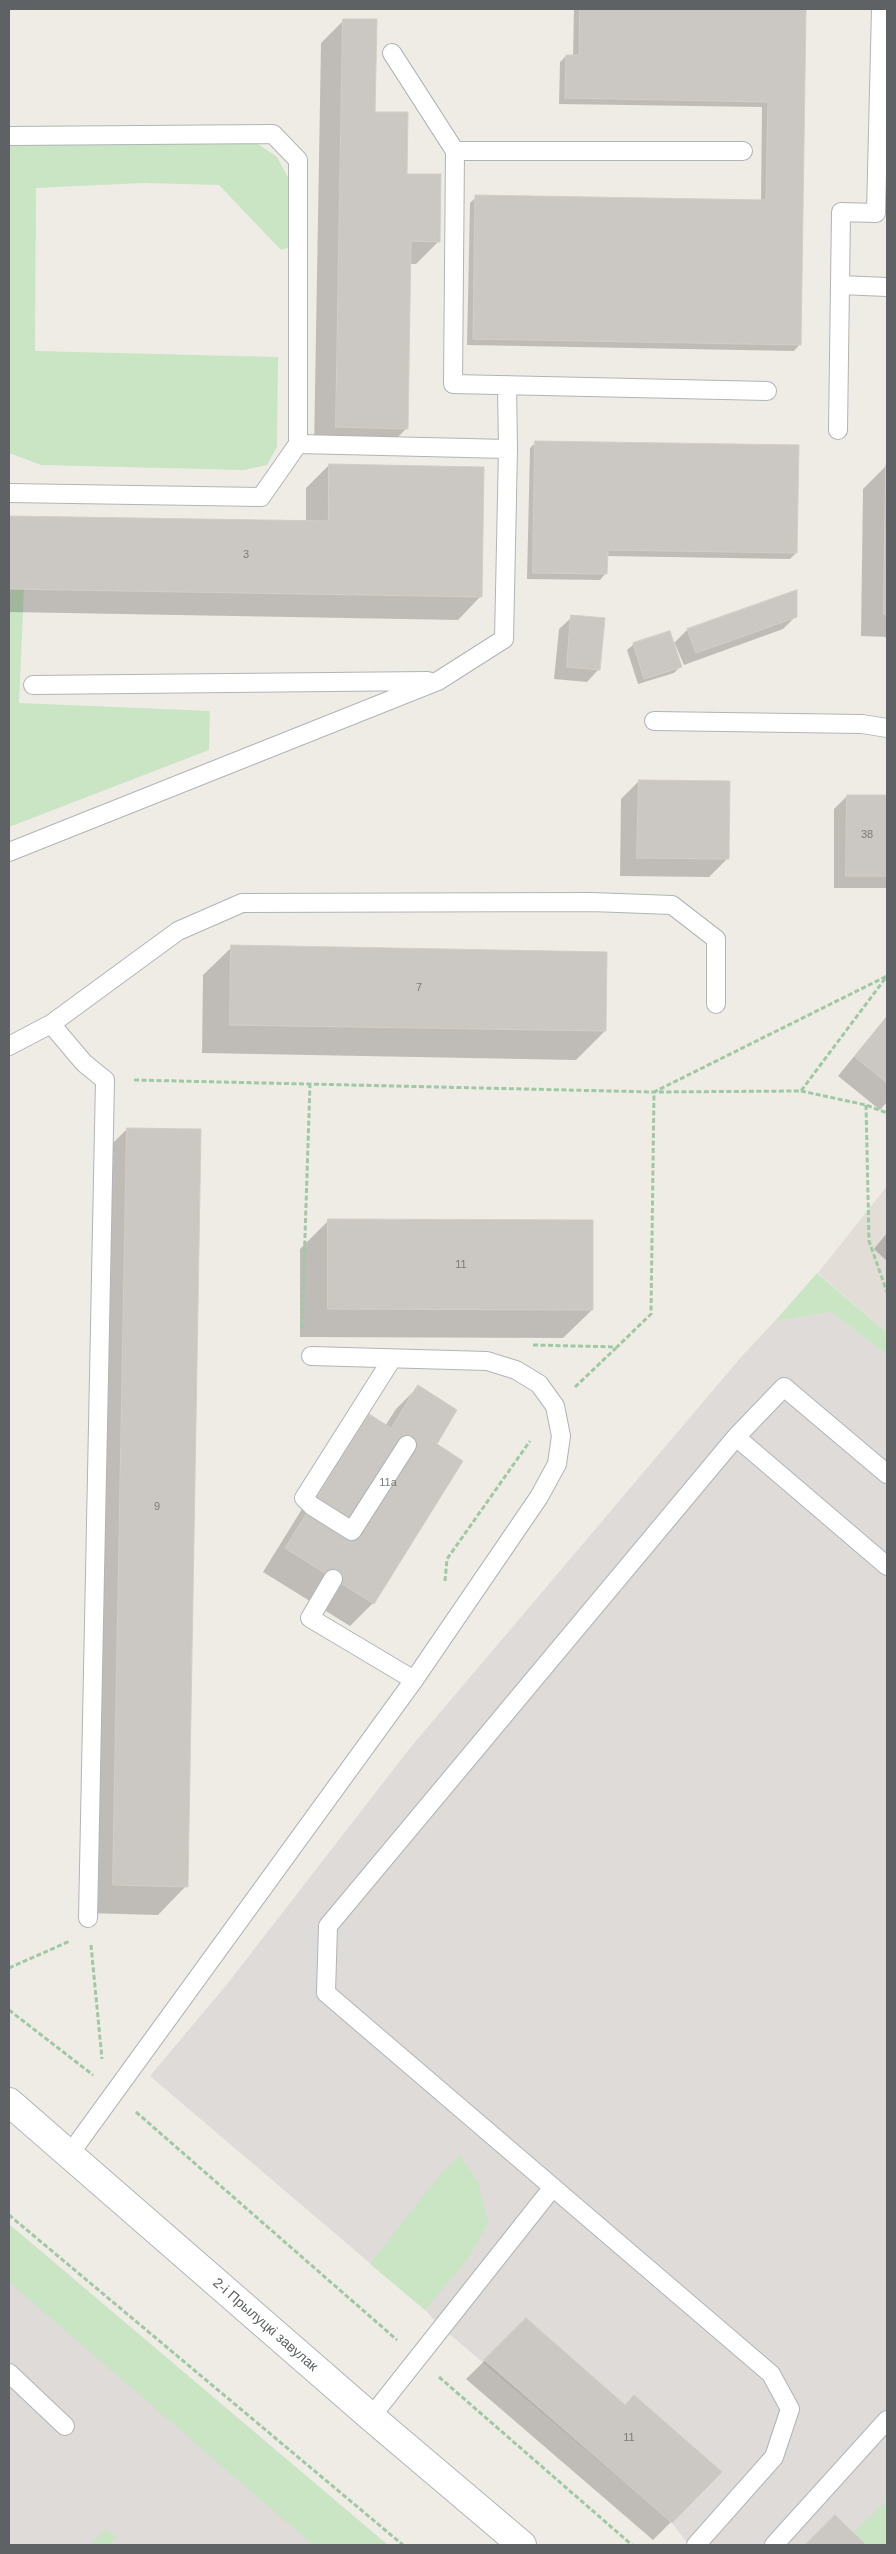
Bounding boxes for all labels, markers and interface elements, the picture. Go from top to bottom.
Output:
house number: 3 [243,548,249,562]
house number: 38 [861,828,873,842]
house number: 7 [416,981,422,995]
house number: 11 [455,1258,467,1272]
house number: 11а [379,1476,397,1490]
house number: 9 [154,1500,160,1514]
street label: 2-і Прылуцкі завулак [209,2275,321,2375]
house number: 11 [623,2431,635,2445]

